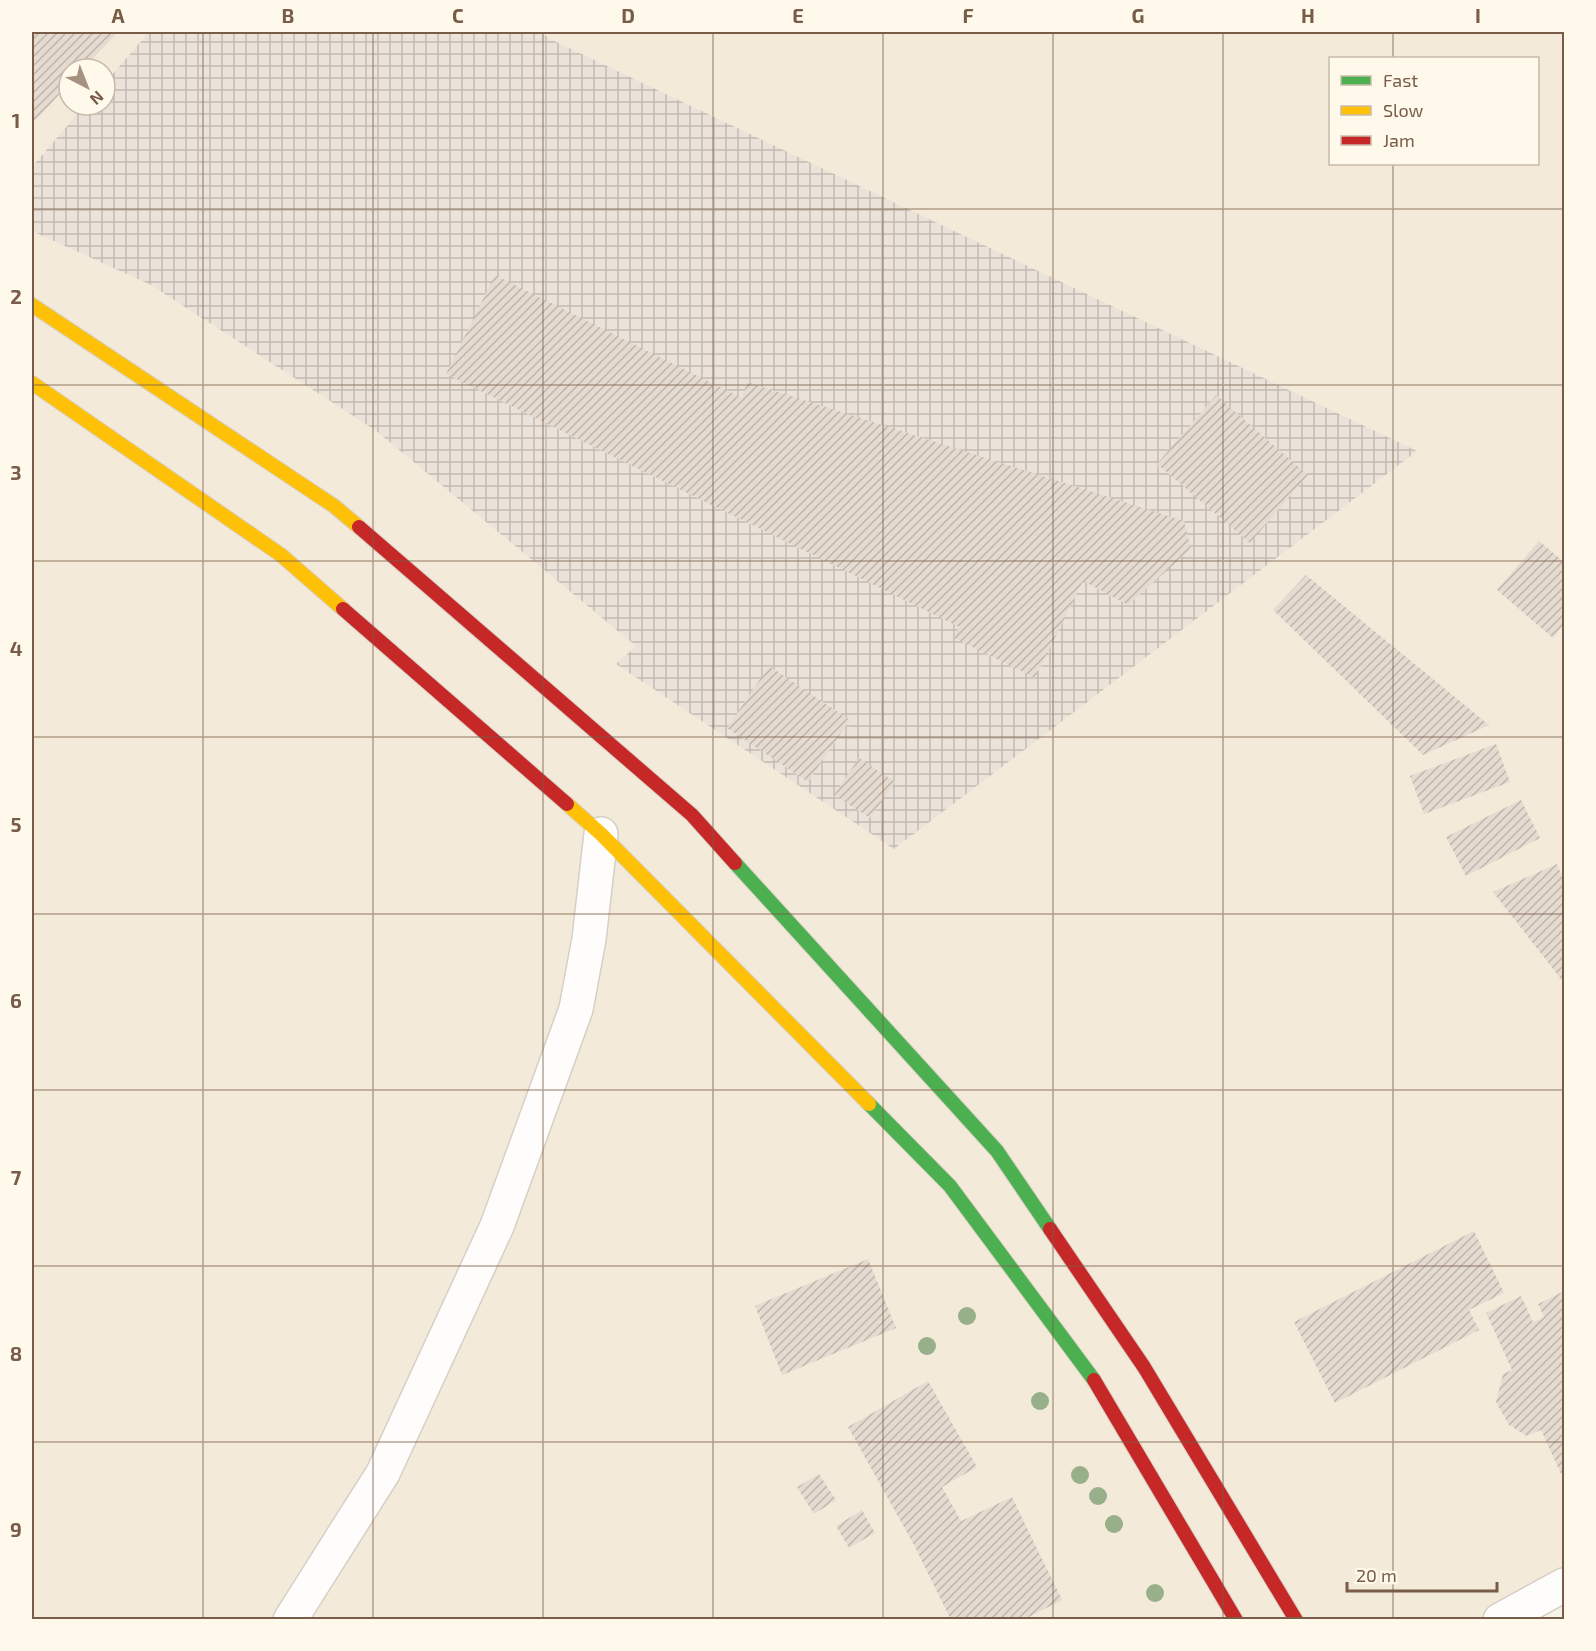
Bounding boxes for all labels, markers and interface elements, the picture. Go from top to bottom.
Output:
text: A [111,3,125,27]
text: B [282,3,294,27]
text: C [452,3,464,27]
text: D [621,3,635,27]
text: E [792,3,804,27]
text: F [962,3,974,27]
text: G [1132,3,1144,27]
text: H [1301,3,1315,27]
text: I [1475,3,1481,27]
north arrow [57,57,117,117]
legend [1329,57,1539,165]
text: Fast [1383,69,1418,91]
text: N [87,88,108,109]
text: Slow [1383,99,1424,121]
text: 1 [12,108,20,132]
text: Jam [1383,129,1415,151]
text: 2 [10,284,22,308]
text: 3 [10,460,22,484]
text: 4 [10,636,23,660]
text: 5 [10,812,22,836]
text: 6 [10,988,22,1012]
text: 7 [11,1165,22,1189]
text: 8 [10,1341,22,1365]
text: 9 [10,1517,22,1541]
scale bar [1347,1555,1497,1593]
text: 20 m [1356,1564,1397,1586]

